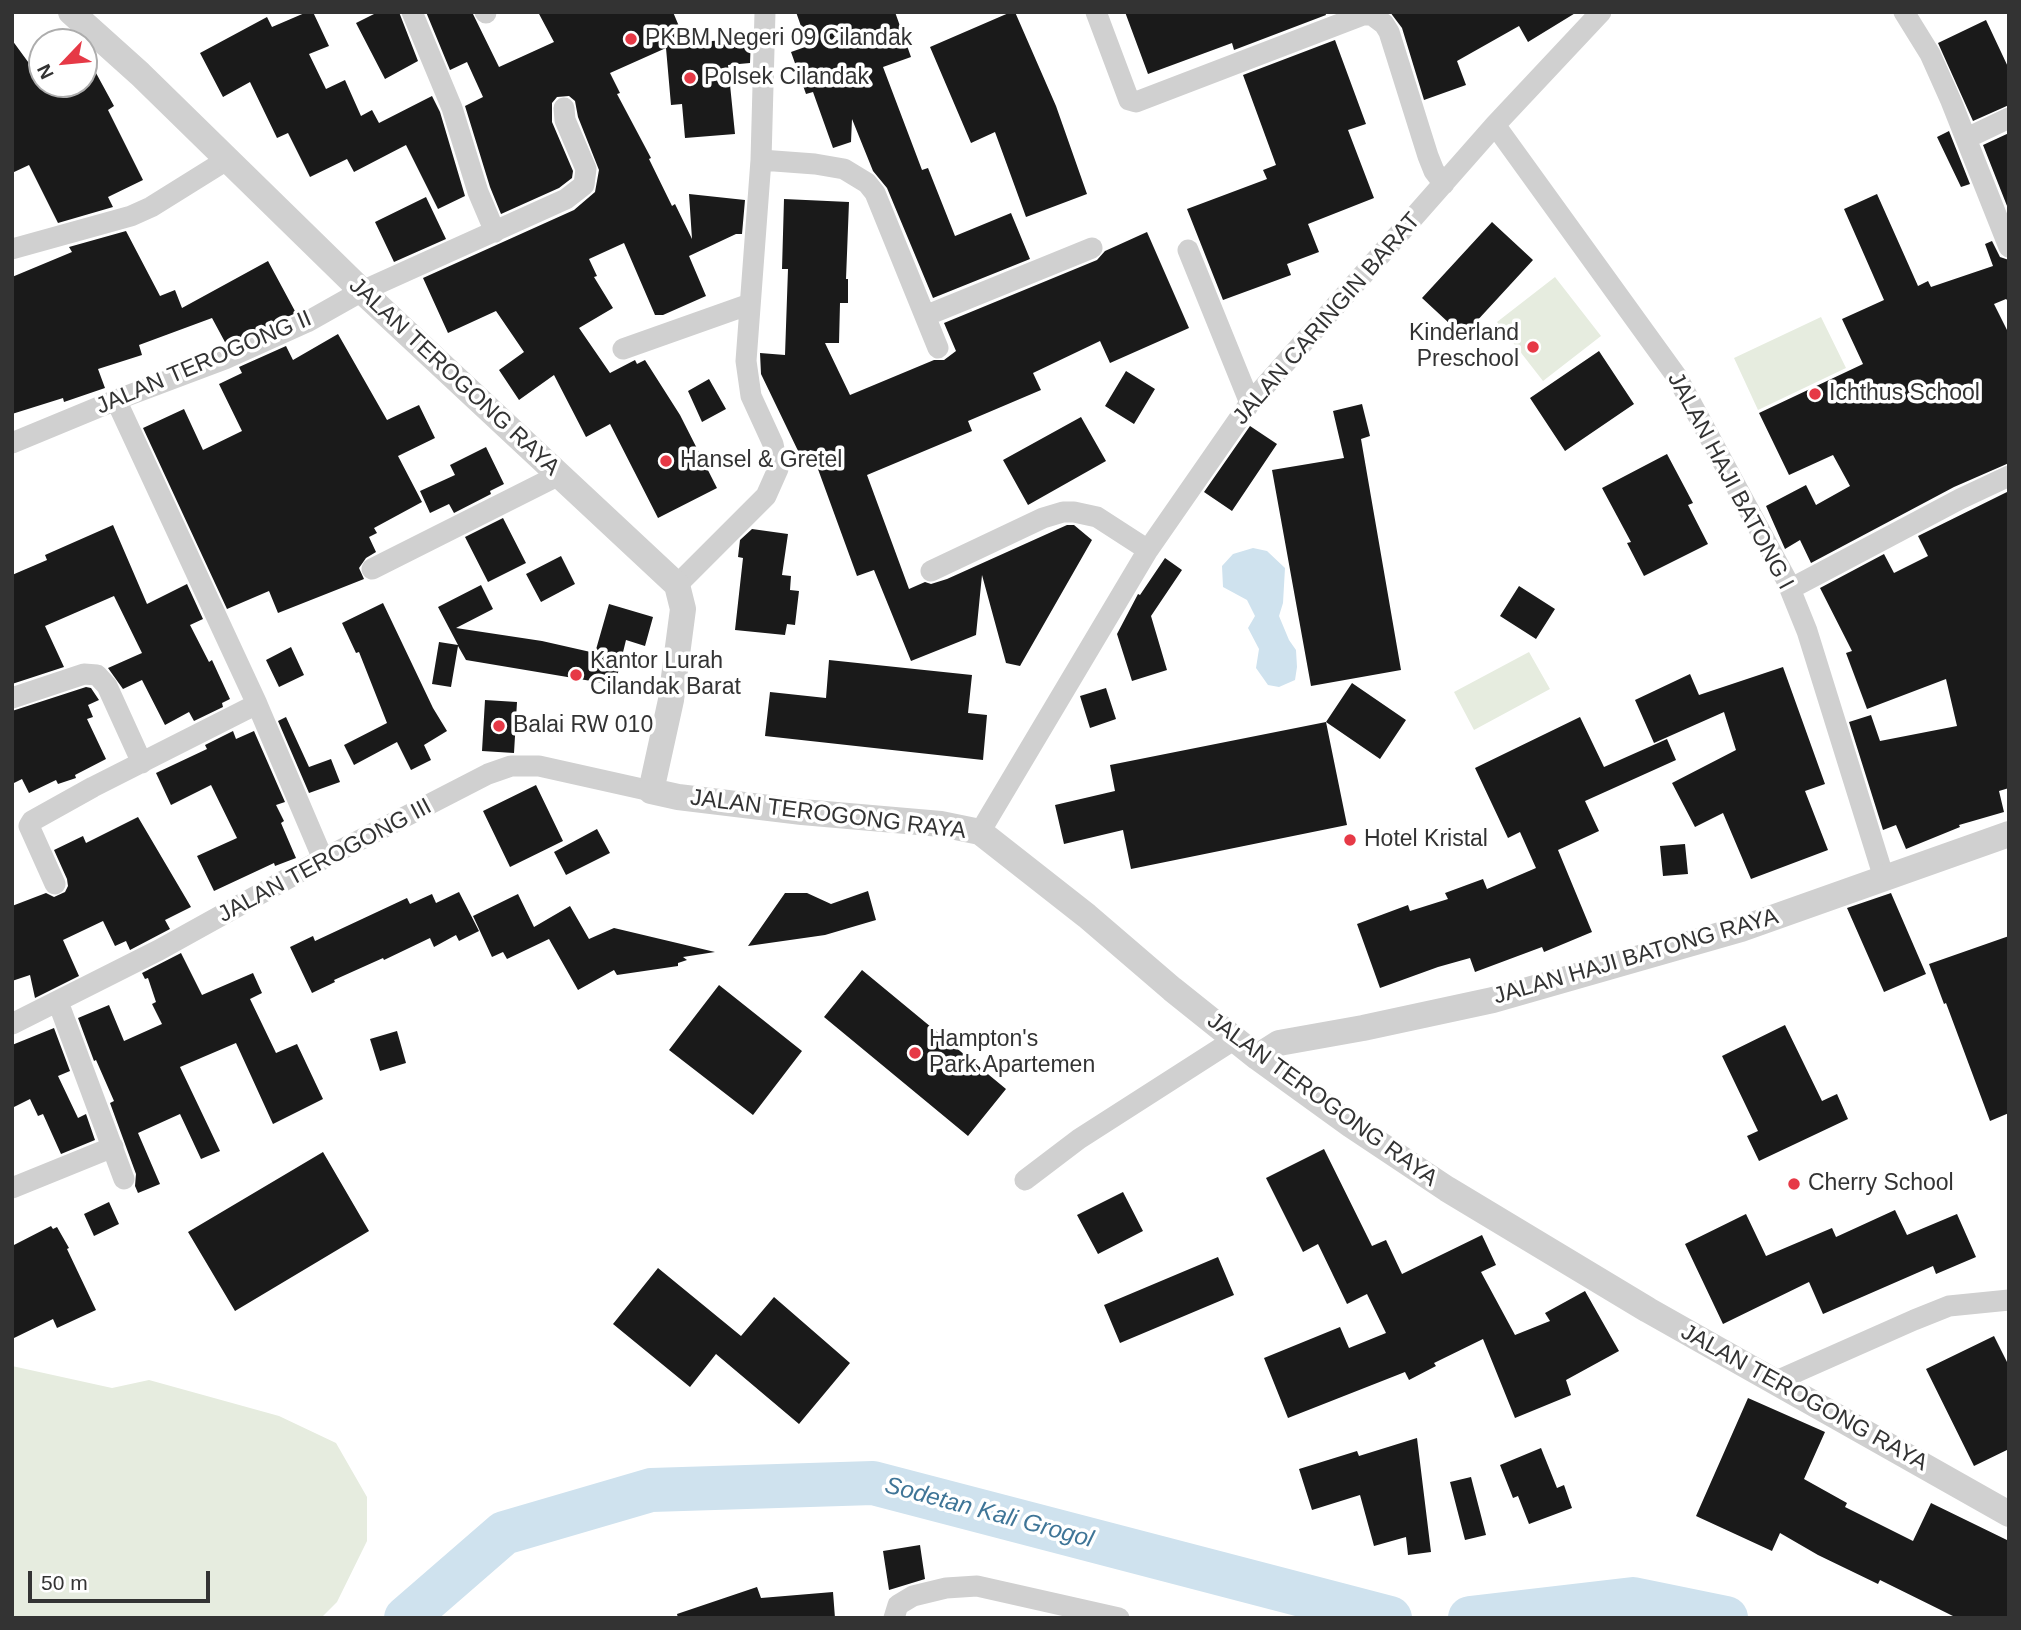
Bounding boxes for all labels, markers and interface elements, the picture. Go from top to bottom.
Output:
place label: PKBM Negeri 09 Cilandak [645,25,912,53]
north arrow [28,28,98,98]
marker: PKBM Negeri 09 Cilandak [623,31,639,47]
text: N [33,61,58,82]
place label: Polsek Cilandak [704,64,869,92]
marker: Polsek Cilandak [682,70,698,86]
street label: JALAN CARINGIN BARAT [1227,207,1427,431]
street label: JALAN TEROGONG RAYA [343,272,565,482]
street label: JALAN TEROGONG II [92,305,316,421]
place label: Kinderland Preschool [1409,320,1519,374]
marker: Kinderland Preschool [1525,339,1541,355]
street label: JALAN HAJI BATONG I [1661,368,1799,594]
place label: Ichthus School [1829,380,1980,408]
marker: Ichthus School [1807,386,1823,402]
place label: Hansel & Gretel [680,447,842,475]
marker: Hansel & Gretel [658,453,674,469]
place label: Kantor Lurah Cilandak Barat [590,648,741,702]
marker: Kantor Lurah Cilandak Barat [568,667,584,683]
place label: Balai RW 010 [513,712,653,740]
marker: Balai RW 010 [491,718,507,734]
street label: JALAN TEROGONG RAYA [688,784,968,846]
street label: JALAN TEROGONG III [214,793,436,929]
place label: Hotel Kristal [1364,826,1488,854]
marker: Hotel Kristal [1342,832,1358,848]
street label: JALAN HAJI BATONG RAYA [1491,903,1781,1011]
street label: JALAN TEROGONG RAYA [1202,1007,1442,1193]
place label: Hampton's Park Apartemen [929,1026,1095,1080]
marker: Hampton's Park Apartemen [907,1045,923,1061]
place label: Cherry School [1808,1170,1954,1198]
marker: Cherry School [1786,1176,1802,1192]
street label: JALAN TEROGONG RAYA [1676,1319,1932,1477]
water label: Sodetan Kali Grogol [882,1471,1096,1555]
scale bar [32,1556,214,1600]
text: 50 m [41,1571,88,1594]

